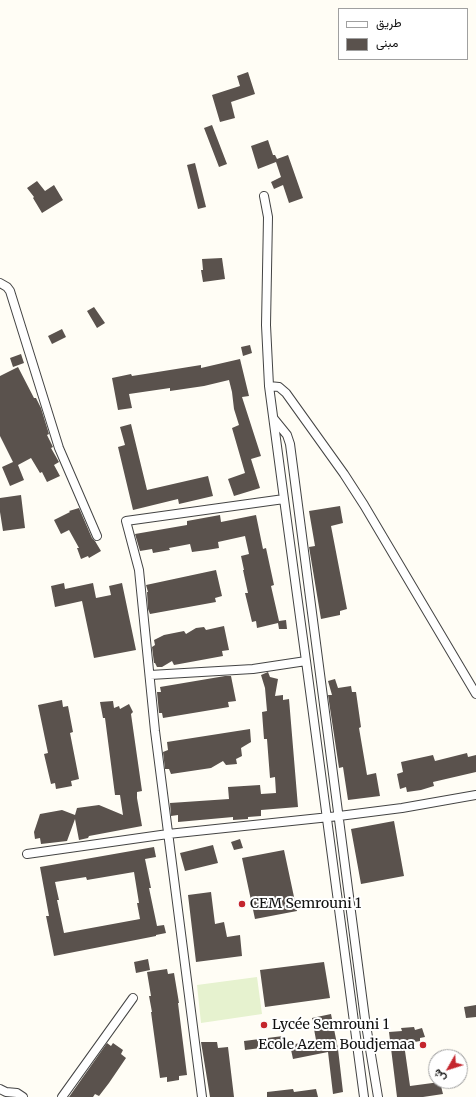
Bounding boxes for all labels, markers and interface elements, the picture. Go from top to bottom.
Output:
legend [338,8,468,60]
text: طريق [376,15,401,30]
text: مبنى [376,35,398,50]
place label: CEM Semrouni 1 [250,896,361,912]
marker: CEM Semrouni 1 [237,899,247,909]
place label: Lycée Semrouni 1 [272,1017,389,1033]
marker: Lycée Semrouni 1 [259,1020,269,1030]
place label: Ecole Azem Boudjemaa [258,1037,415,1053]
marker: Ecole Azem Boudjemaa [418,1040,428,1050]
north arrow [428,1049,468,1089]
text: ش [430,1066,449,1085]

